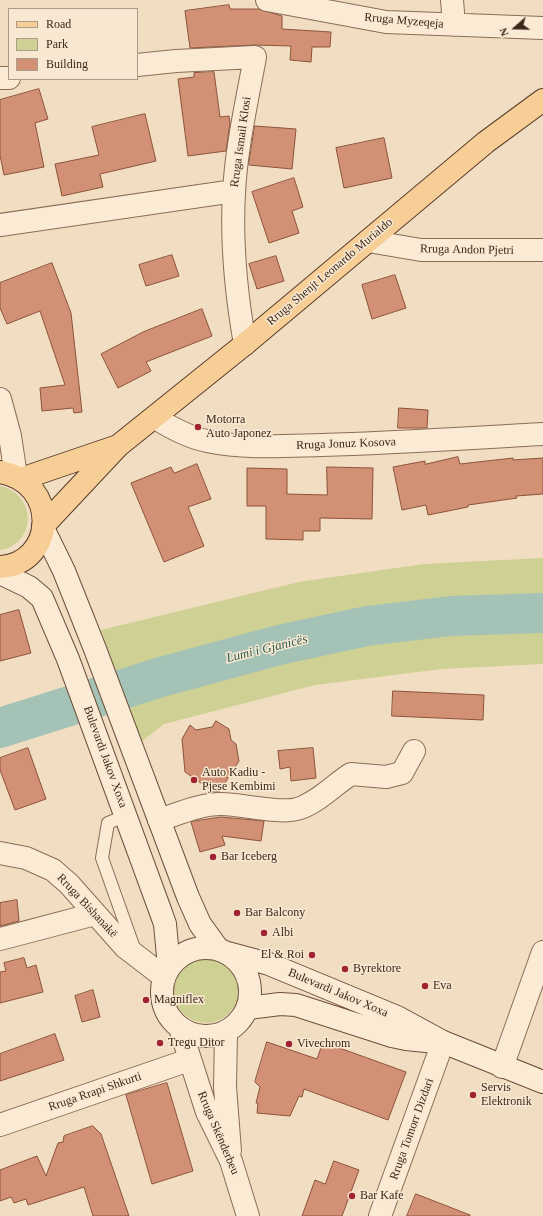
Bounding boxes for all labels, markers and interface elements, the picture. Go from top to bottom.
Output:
legend [8,8,138,80]
north arrow [495,8,535,48]
street label: Rruga Myzeqeja [364,10,444,32]
text: Road [46,17,71,31]
text: N [497,26,511,38]
text: Park [46,37,68,51]
text: Building [46,57,88,71]
street label: Rruga Ismail Klosi [228,96,254,188]
street label: Rruga Shenjt Leonardo Murialdo [264,215,396,329]
street label: Rruga Andon Pjetri [420,242,514,258]
place label: Motorra Auto Japonez [206,413,272,441]
marker: Motorra Auto Japonez [193,422,203,432]
street label: Rruga Jonuz Kosova [296,435,396,453]
water label: Lumi i Gjanicës [225,631,309,667]
street label: Bulevardi Jakov Xoxa [80,704,130,810]
place label: Auto Kadiu - Pjese Kembimi [202,766,276,794]
marker: Auto Kadiu - Pjese Kembimi [189,775,199,785]
place label: Bar Iceberg [221,850,277,864]
marker: Bar Iceberg [208,852,218,862]
street label: Rruga Bishanakë [54,871,120,941]
place label: Bar Balcony [245,906,305,920]
marker: Bar Balcony [232,908,242,918]
place label: Albi [272,926,293,940]
marker: Albi [259,928,269,938]
place label: El & Roi [261,948,304,962]
marker: El & Roi [307,950,317,960]
place label: Byrektore [353,962,401,976]
marker: Byrektore [340,964,350,974]
street label: Bulevardi Jakov Xoxa [286,965,390,1021]
place label: Eva [433,979,452,993]
marker: Eva [420,981,430,991]
place label: Magniflex [154,993,204,1007]
marker: Magniflex [141,995,151,1005]
place label: Tregu Ditor [168,1036,225,1050]
place label: Vivechrom [297,1037,350,1051]
marker: Tregu Ditor [155,1038,165,1048]
marker: Vivechrom [284,1039,294,1049]
street label: Rruga Rrapi Shkurti [47,1069,143,1115]
street label: Rruga Tomorr Dizdari [387,1076,437,1182]
place label: Servis Elektronik [481,1081,532,1109]
street label: Rruga Skënderbeu [194,1089,242,1177]
marker: Servis Elektronik [468,1090,478,1100]
place label: Bar Kafe [360,1189,404,1203]
marker: Bar Kafe [347,1191,357,1201]

